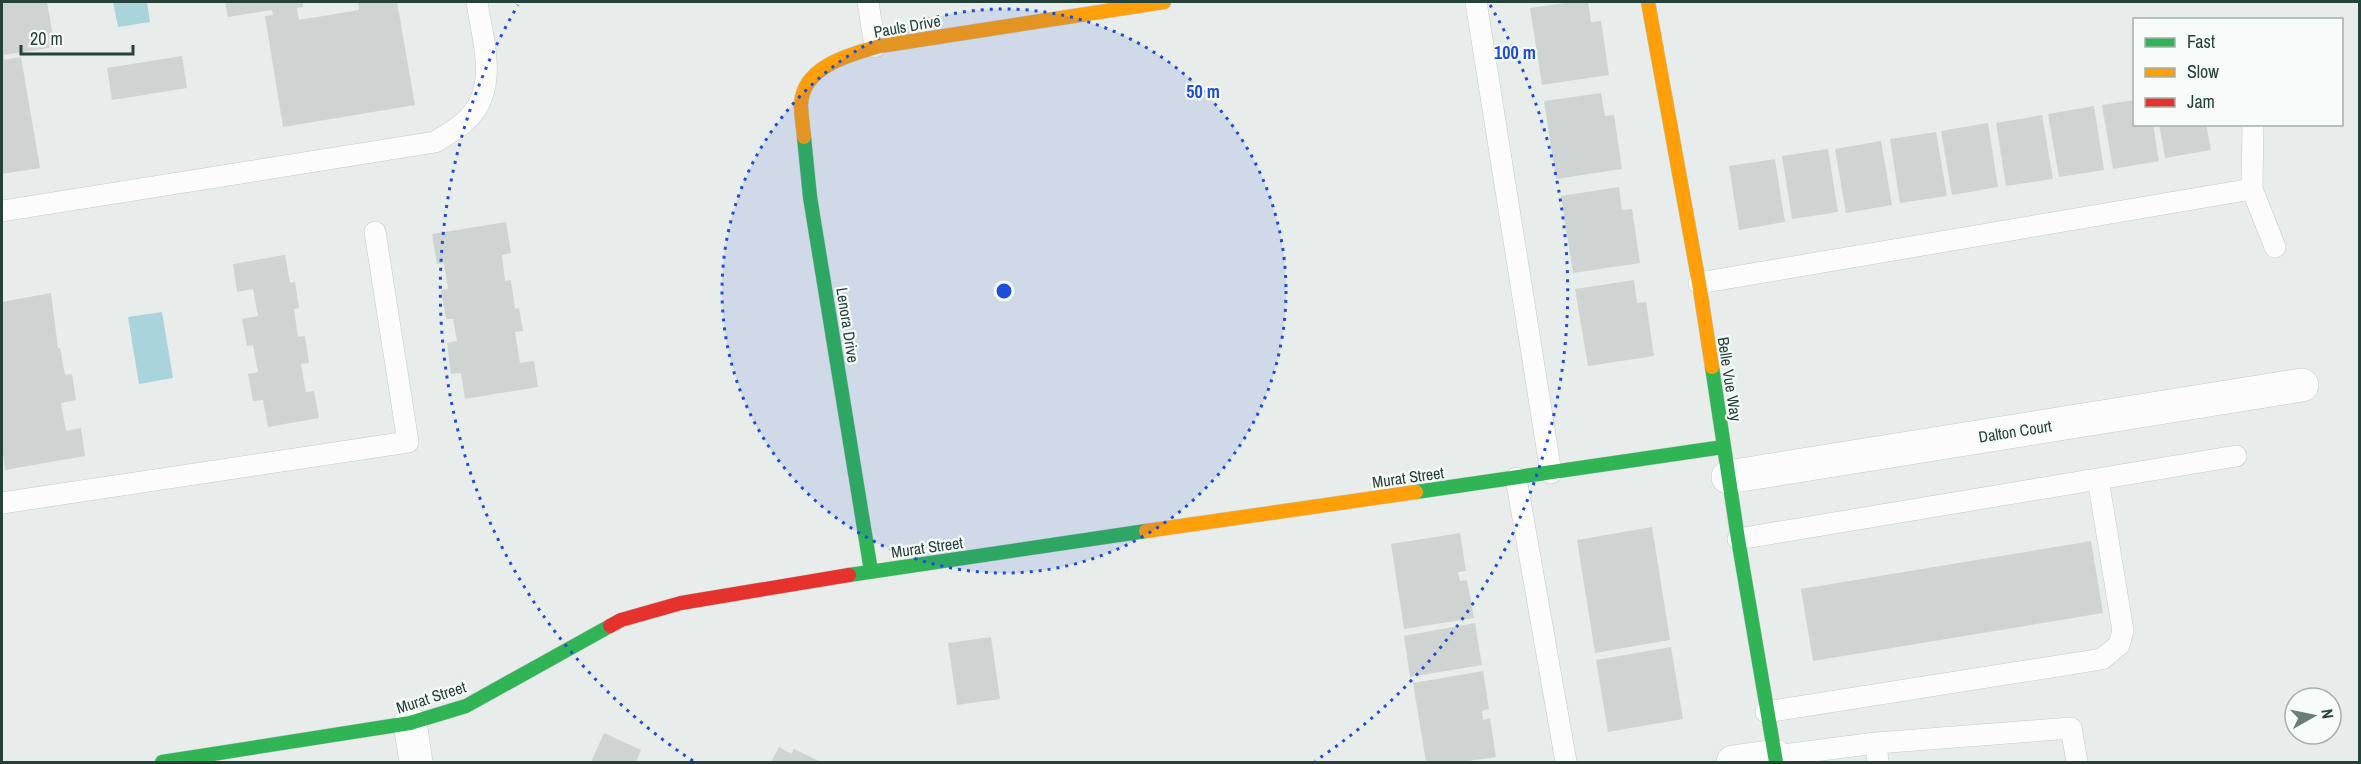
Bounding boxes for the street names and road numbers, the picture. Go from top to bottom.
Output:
street label: Pauls Drive [872,9,942,43]
street label: Lenora Drive [831,286,865,364]
street label: Belle Vue Way [1712,335,1748,423]
street label: Dalton Court [1977,414,2053,448]
street label: Murat Street [1371,461,1446,493]
street label: Murat Street [890,531,965,563]
street label: Murat Street [393,675,469,719]

